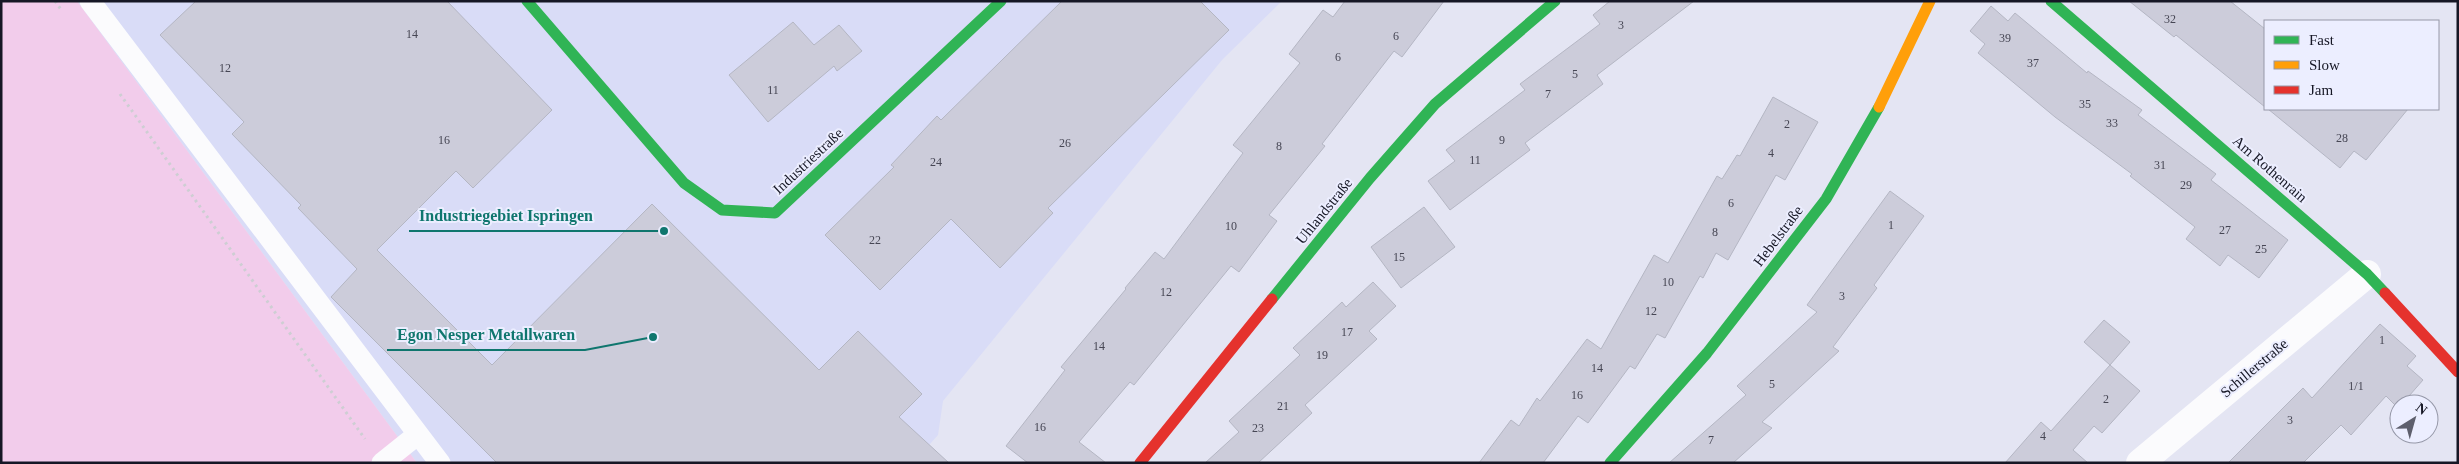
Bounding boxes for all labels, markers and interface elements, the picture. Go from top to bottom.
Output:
house number: 32 [2164,12,2176,26]
house number: 3 [1618,18,1624,32]
legend [2264,20,2439,110]
house number: 14 [406,27,418,41]
house number: 6 [1393,29,1399,43]
house number: 39 [1999,31,2011,45]
text: Fast [2309,32,2335,48]
house number: 6 [1335,50,1341,64]
house number: 37 [2027,56,2039,70]
text: Slow [2309,57,2340,73]
house number: 12 [219,61,231,75]
house number: 5 [1572,67,1578,81]
text: Jam [2309,82,2333,98]
house number: 11 [767,83,779,97]
house number: 7 [1545,87,1551,101]
house number: 35 [2079,97,2091,111]
house number: 33 [2106,116,2118,130]
house number: 2 [1784,117,1790,131]
street label: Industriestraße [770,125,846,197]
house number: 28 [2336,131,2348,145]
street label: Am Rothenrain [2230,132,2311,206]
house number: 16 [438,133,450,147]
house number: 9 [1499,133,1505,147]
house number: 26 [1059,136,1071,150]
house number: 8 [1276,139,1282,153]
house number: 4 [1768,146,1774,160]
house number: 11 [1469,153,1481,167]
house number: 24 [930,155,942,169]
house number: 31 [2154,158,2166,172]
street label: Uhlandstraße [1293,175,1356,247]
house number: 29 [2180,178,2192,192]
house number: 6 [1728,196,1734,210]
callout: Industriegebiet Ispringen [409,200,603,231]
street label: Hebelstraße [1750,202,1806,269]
text: Industriegebiet Ispringen [419,207,593,225]
house number: 1 [1888,218,1894,232]
house number: 10 [1225,219,1237,233]
house number: 27 [2219,223,2231,237]
house number: 8 [1712,225,1718,239]
house number: 22 [869,233,881,247]
house number: 25 [2255,242,2267,256]
house number: 15 [1393,250,1405,264]
house number: 10 [1662,275,1674,289]
house number: 12 [1160,285,1172,299]
house number: 3 [1839,289,1845,303]
house number: 12 [1645,304,1657,318]
callout: Egon Nesper Metallwaren [387,319,585,350]
house number: 17 [1341,325,1353,339]
text: Egon Nesper Metallwaren [397,326,575,344]
house number: 1 [2379,333,2385,347]
street label: Schillerstraße [2217,335,2291,401]
house number: 14 [1093,339,1105,353]
house number: 19 [1316,348,1328,362]
house number: 14 [1591,361,1603,375]
house number: 5 [1769,377,1775,391]
house number: 1/1 [2348,379,2364,393]
house number: 16 [1571,388,1583,402]
house number: 2 [2103,392,2109,406]
north arrow [2389,394,2439,444]
house number: 21 [1277,399,1289,413]
text: N [2413,400,2430,418]
house number: 3 [2287,413,2293,427]
house number: 16 [1034,420,1046,434]
house number: 23 [1252,421,1264,435]
house number: 4 [2040,429,2046,443]
house number: 7 [1708,433,1714,447]

